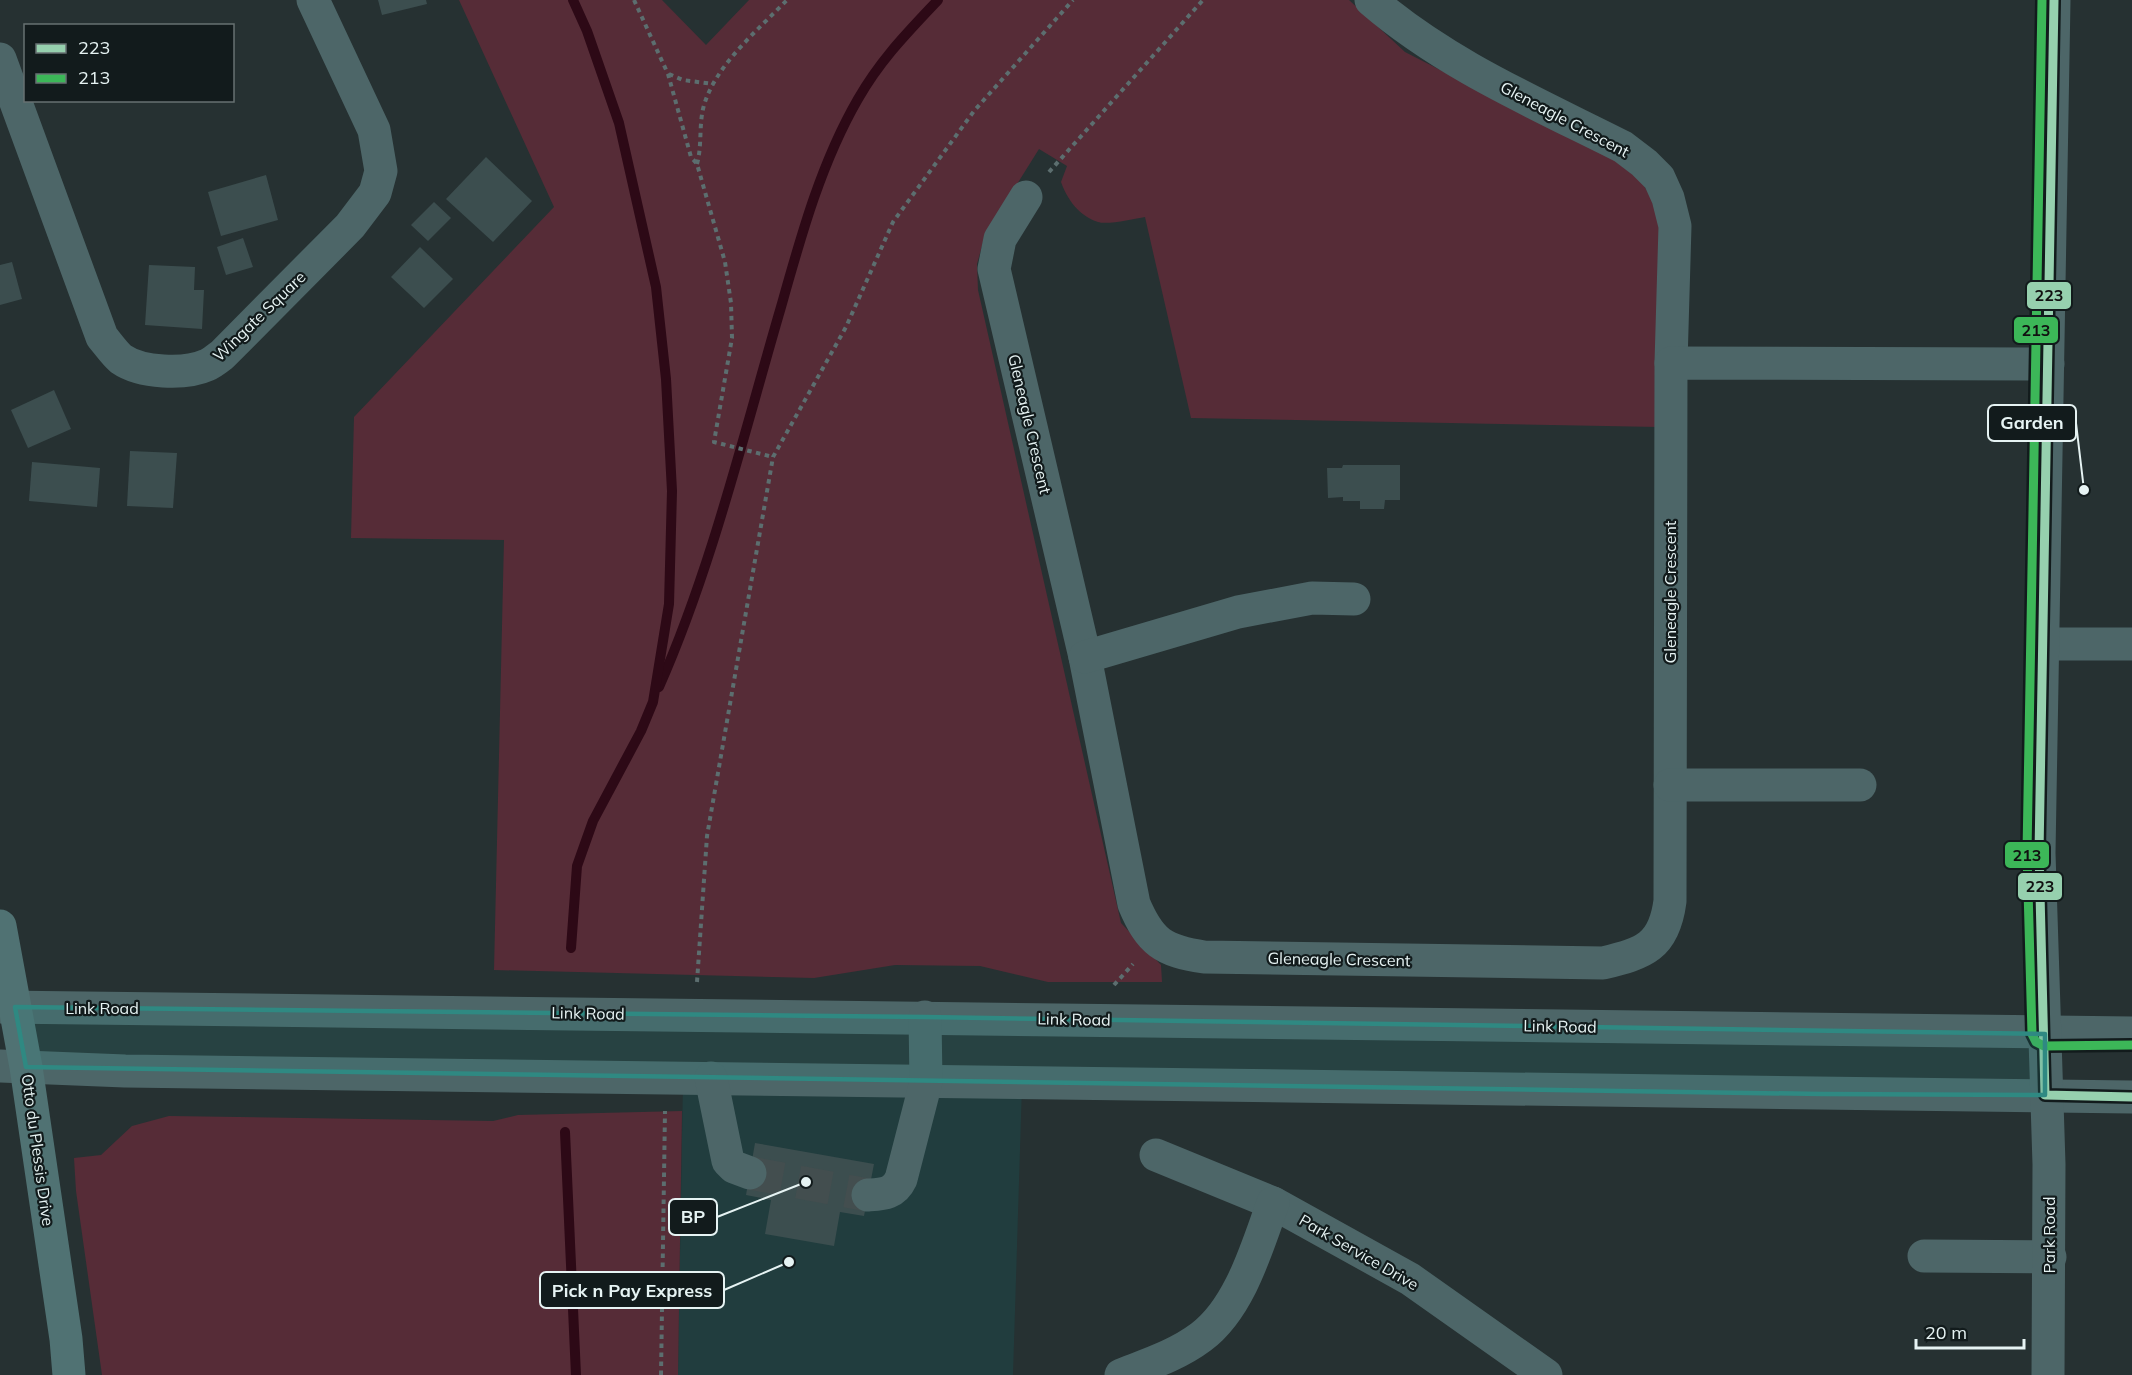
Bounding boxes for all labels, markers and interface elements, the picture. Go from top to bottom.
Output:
legend [24,24,234,102]
text: 223 [78,36,110,59]
text: 213 [78,66,110,89]
street label: Gleneagle Crescent [1497,77,1633,162]
street label: Wingate Square [208,267,310,365]
line badge: 223 [2026,281,2072,310]
text: 223 [2035,285,2063,305]
line badge: 213 [2013,316,2059,344]
text: 213 [2022,320,2050,340]
street label: Gleneagle Crescent [1004,352,1056,496]
callout: Garden [1988,405,2076,441]
text: Garden [2000,411,2064,434]
street label: Gleneagle Crescent [1660,520,1680,663]
line badge: 213 [2004,841,2050,869]
text: 213 [2013,845,2041,865]
line badge: 223 [2017,872,2063,901]
text: 223 [2026,876,2054,896]
street label: Gleneagle Crescent [1267,948,1411,970]
street label: Link Road [65,998,139,1018]
street label: Link Road [551,1002,625,1024]
street label: Link Road [1037,1008,1111,1030]
street label: Link Road [1523,1015,1597,1037]
street label: Otto du Plessis Drive [17,1073,59,1227]
street label: Park Road [2039,1196,2059,1274]
callout: BP [669,1199,717,1235]
text: BP [681,1205,705,1228]
street label: Park Service Drive [1296,1210,1422,1294]
callout: Pick n Pay Express [540,1272,724,1308]
text: Pick n Pay Express [552,1279,712,1302]
scale bar [1916,1312,2024,1350]
text: 20 m [1925,1321,1967,1344]

